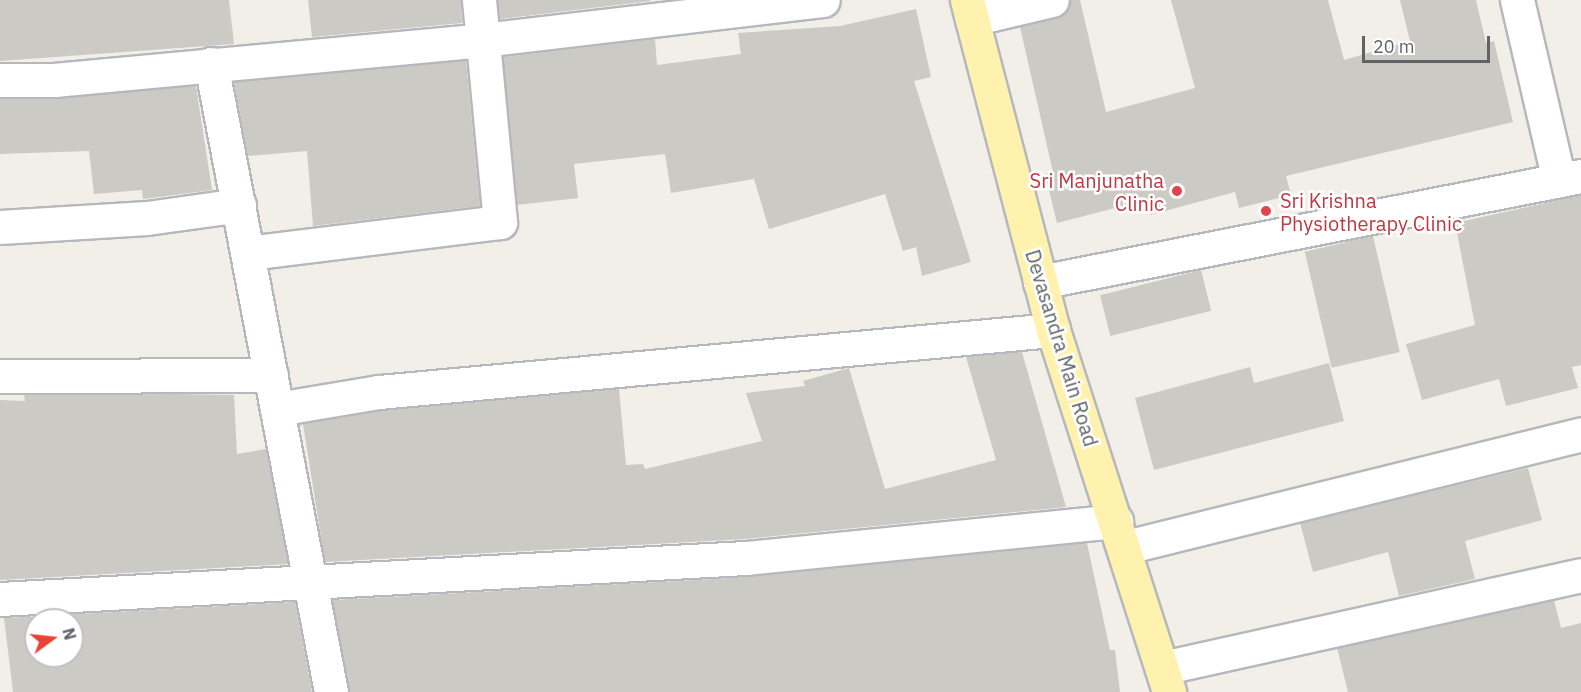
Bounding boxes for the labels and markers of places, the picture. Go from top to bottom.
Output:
place label: Sri Manjunatha Clinic [1030,168,1164,215]
marker: Sri Manjunatha Clinic [1168,182,1186,200]
place label: Sri Krishna Physiotherapy Clinic [1280,188,1462,235]
marker: Sri Krishna Physiotherapy Clinic [1257,202,1275,220]

